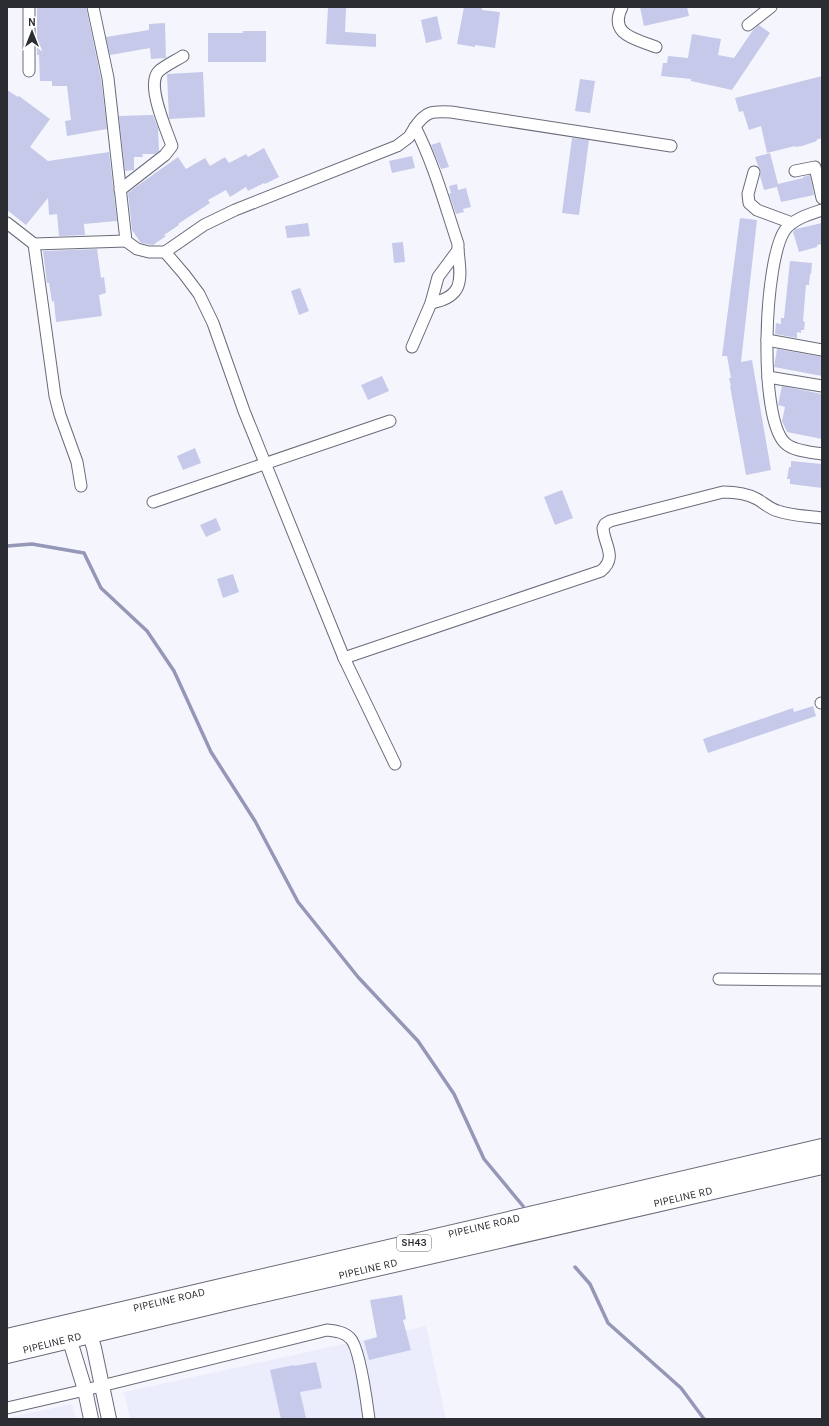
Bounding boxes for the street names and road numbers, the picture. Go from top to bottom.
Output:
street label: PIPELINE RD [652,1184,714,1210]
street label: PIPELINE ROAD [447,1211,521,1241]
road number: SH43 [397,1235,431,1251]
street label: PIPELINE RD [337,1256,399,1282]
street label: PIPELINE ROAD [132,1285,206,1315]
street label: PIPELINE RD [21,1329,83,1357]

